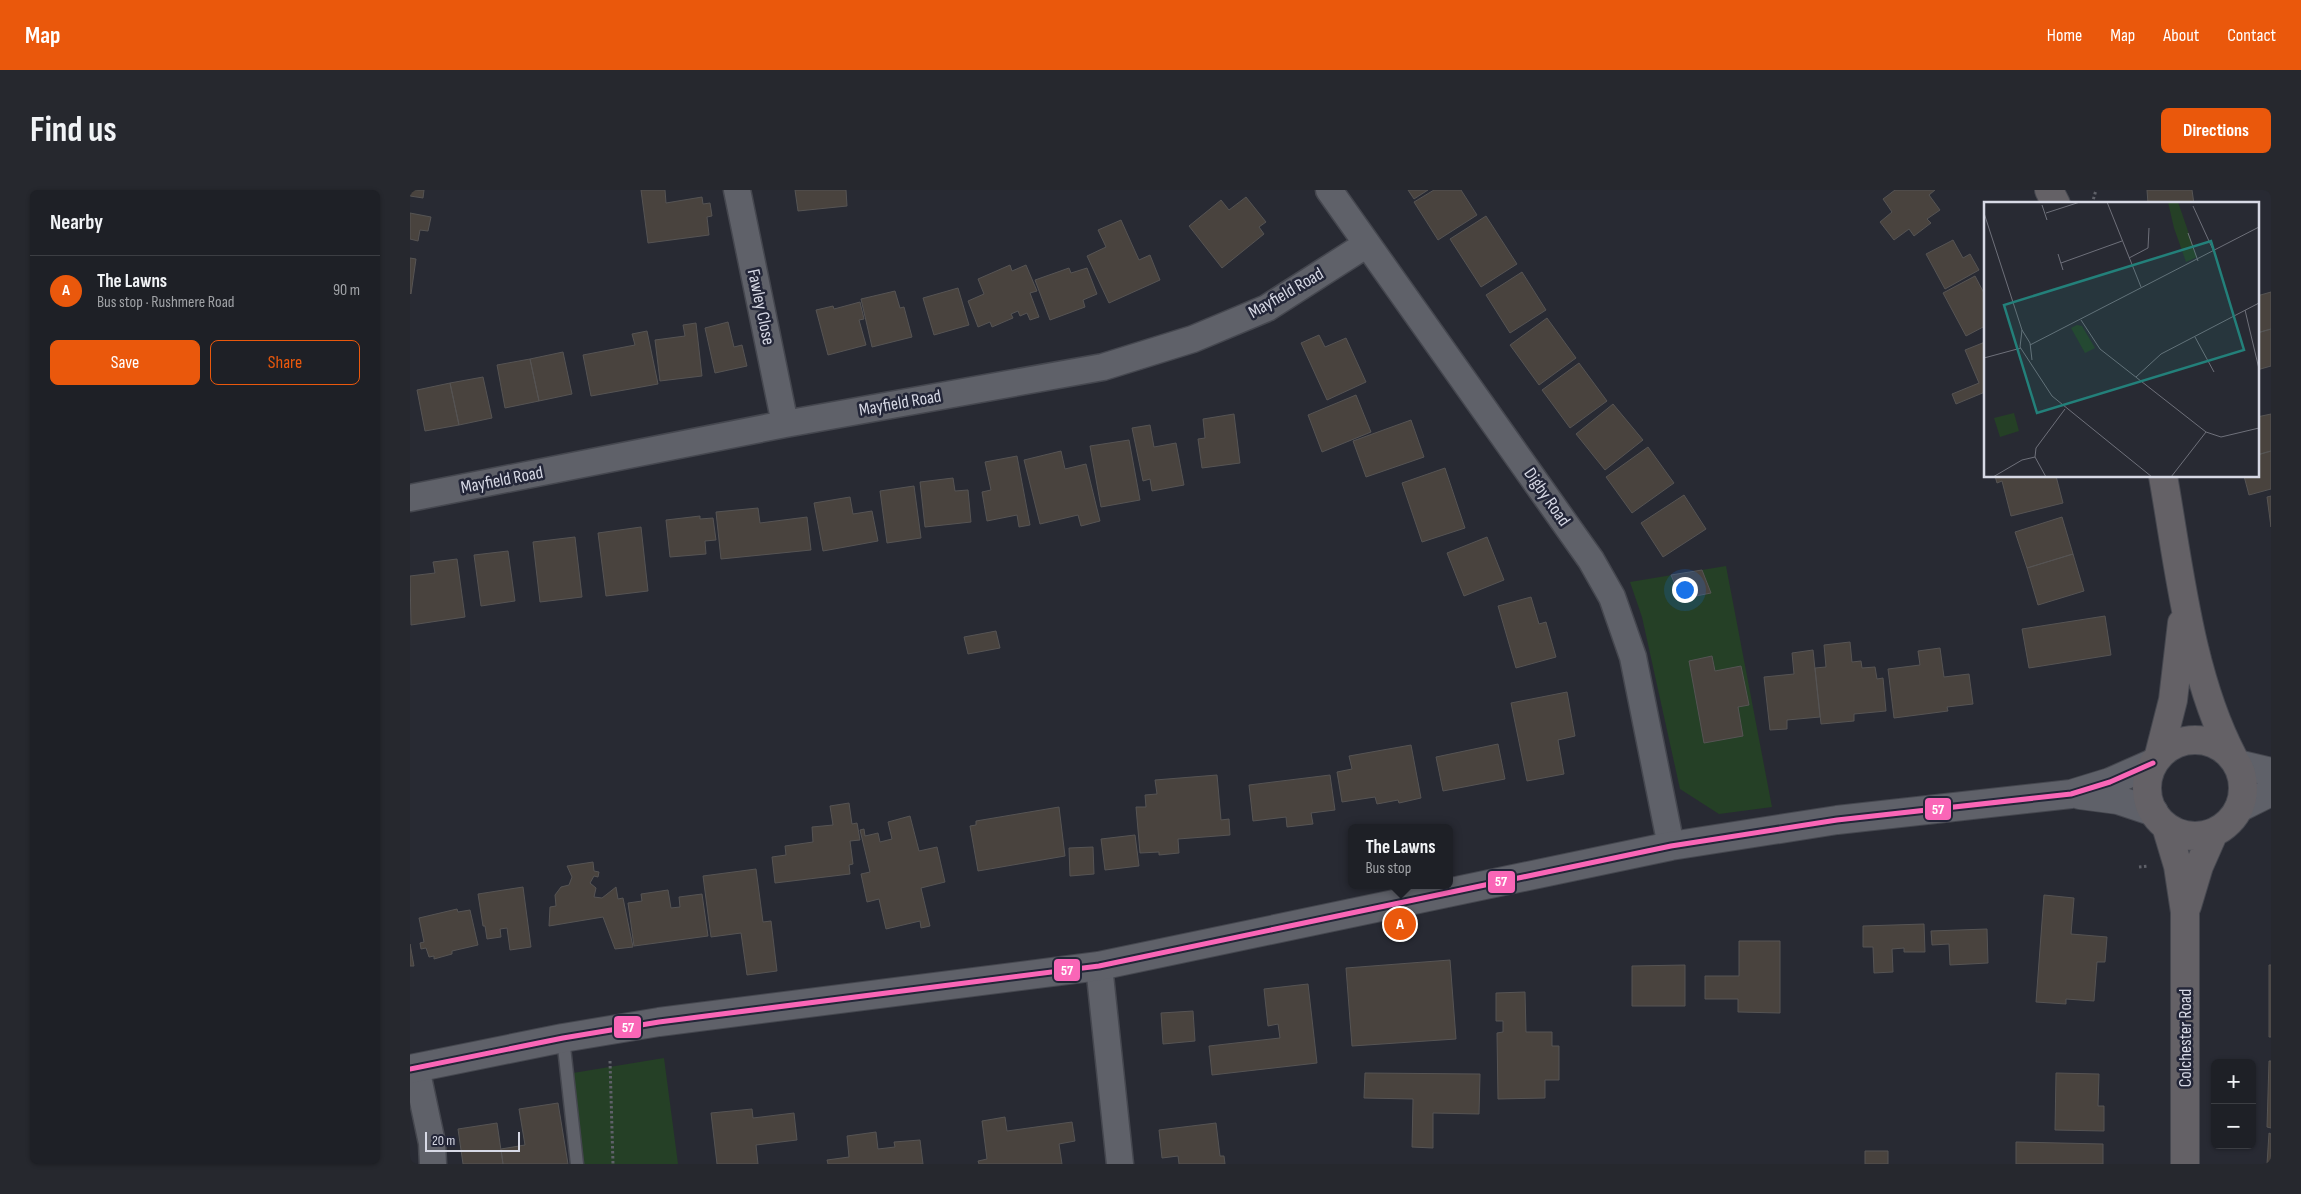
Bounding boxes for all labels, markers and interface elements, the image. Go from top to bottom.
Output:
text: Map [25,21,60,50]
text: Home [2047,25,2082,46]
text: Map [2110,25,2135,46]
text: About [2163,25,2199,46]
text: Contact [2227,25,2276,46]
button: Directions [2161,108,2271,153]
text: Find us [30,109,117,152]
inset map [1984,202,2258,478]
text: Nearby [50,210,103,235]
street label: Mayfield Road [1245,263,1327,323]
street label: Fawley Close [743,267,779,347]
text: The Lawns [97,270,167,293]
text: A [62,281,70,300]
text: 90 m [333,281,360,300]
text: Bus stop · Rushmere Road [97,293,234,312]
button: Save [50,340,200,385]
button: Share [210,340,360,385]
street label: Mayfield Road [857,385,943,421]
street label: Mayfield Road [459,462,545,498]
street label: Digby Road [1519,464,1575,530]
your location [1672,577,1698,603]
line badge: 57 [1924,797,1952,821]
text: 57 [1932,801,1945,818]
popup [1348,824,1453,889]
text: The Lawns [1365,836,1436,859]
text: Bus stop [1365,859,1411,878]
line badge: 57 [1487,870,1516,894]
text: 57 [1495,873,1508,890]
pin: A [1384,905,1416,943]
line badge: 57 [1053,958,1081,982]
text: 57 [1061,962,1074,979]
street label: Colchester Road [2175,989,2196,1087]
line badge: 57 [613,1015,642,1039]
text: 57 [622,1019,635,1036]
map controls [2211,1059,2256,1149]
button: + [2211,1059,2256,1104]
button: − [2211,1104,2256,1149]
scale bar [425,1129,520,1152]
text: 20 m [432,1132,455,1149]

